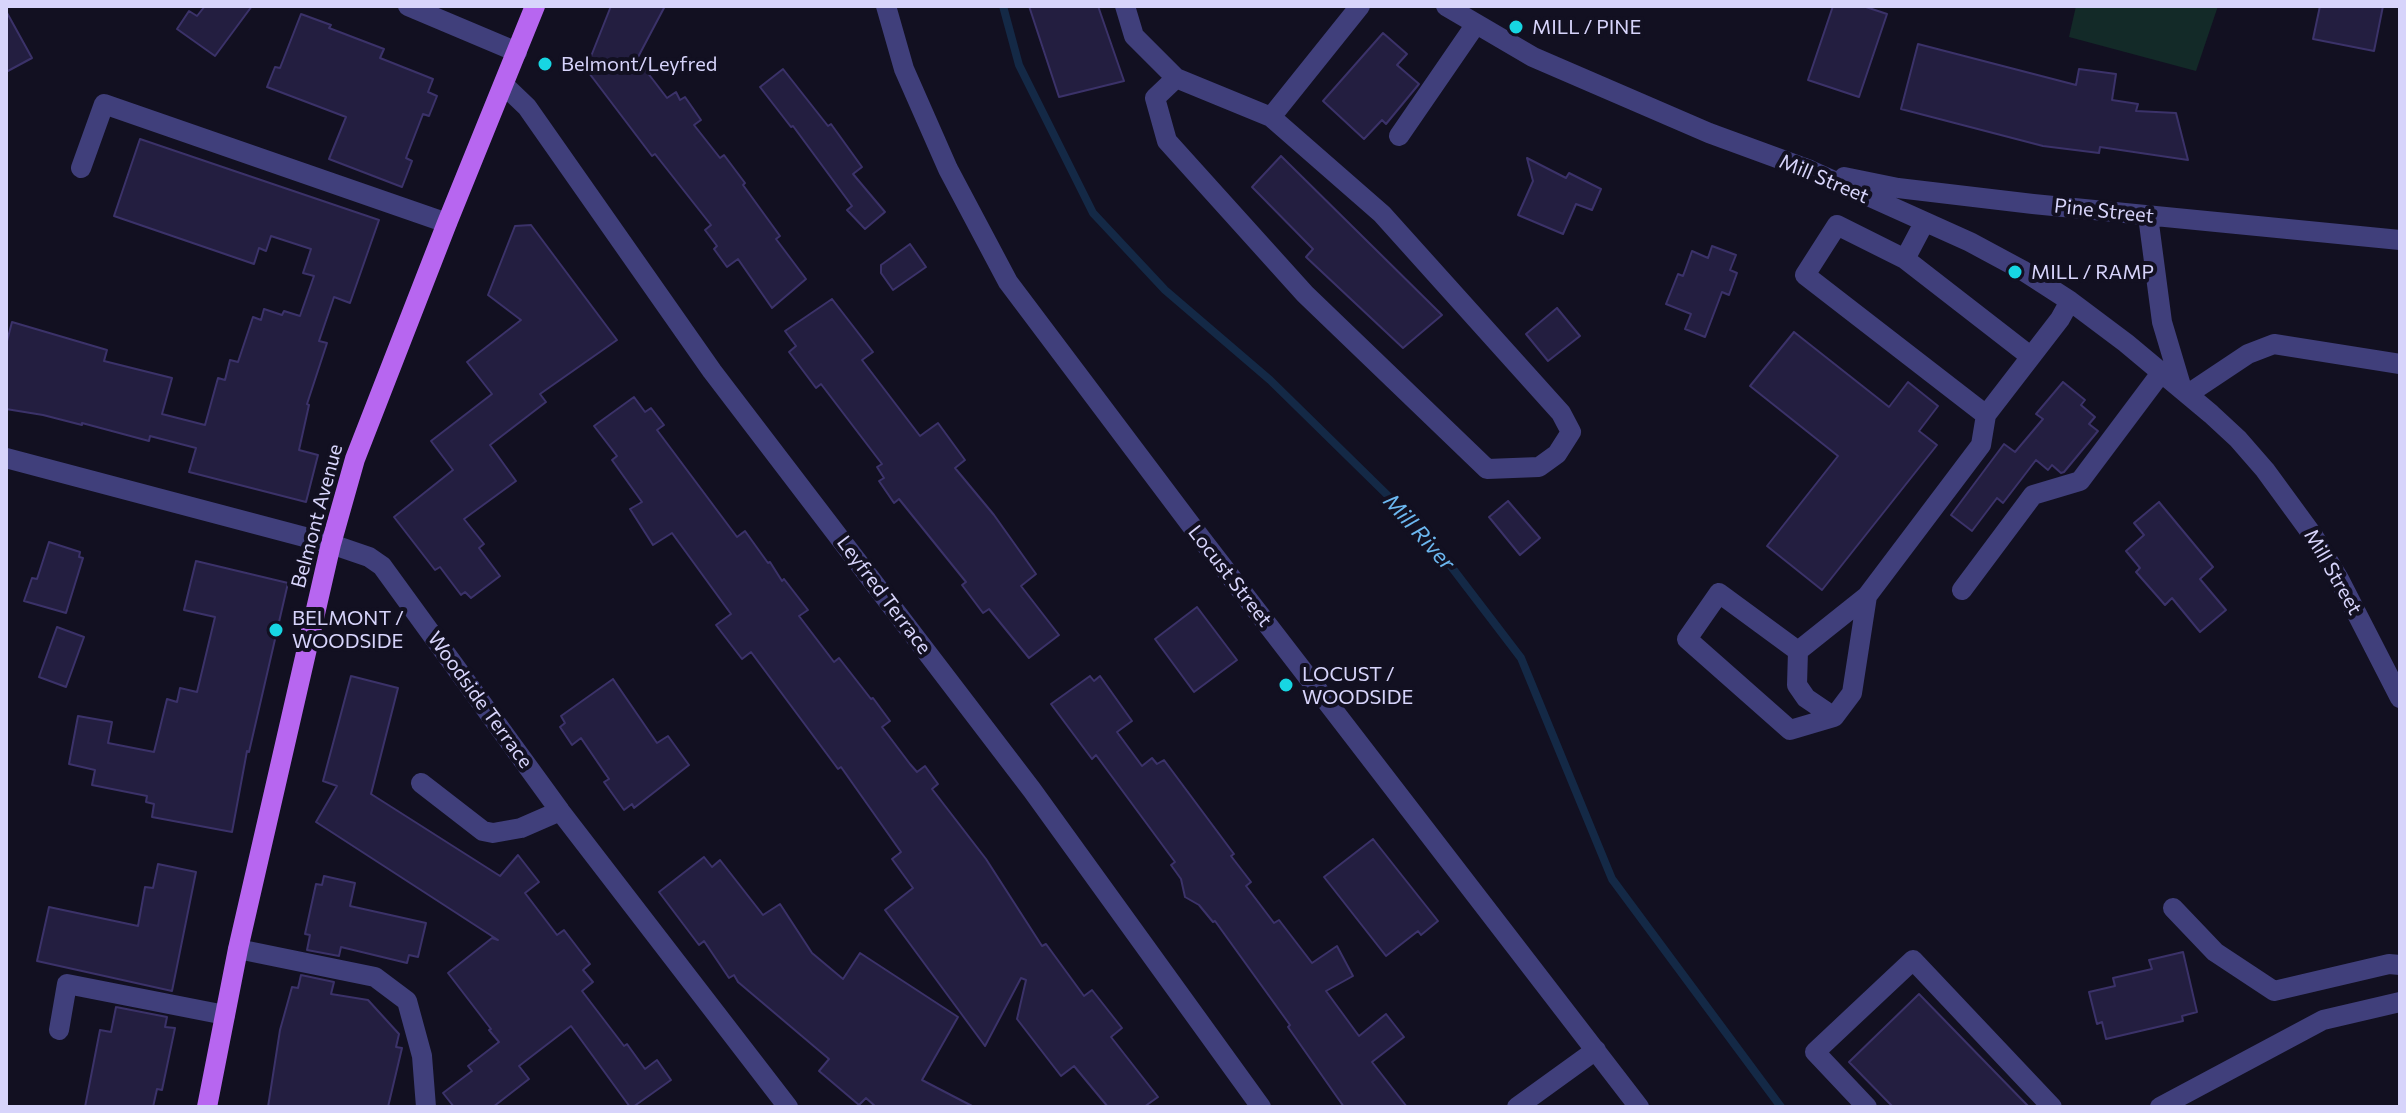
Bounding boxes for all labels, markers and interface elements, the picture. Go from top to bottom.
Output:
place label: MILL / PINE [1532,15,1641,39]
marker: MILL / PINE [1507,18,1525,36]
place label: Belmont/Leyfred [561,52,717,76]
marker: Belmont/Leyfred [536,55,554,73]
street label: Mill Street [1776,149,1872,209]
street label: Pine Street [2053,194,2155,228]
place label: MILL / RAMP [2031,260,2154,284]
marker: MILL / RAMP [2006,263,2024,281]
street label: Belmont Avenue [286,441,348,591]
water label: Mill River [1378,488,1460,576]
street label: Locust Street [1183,521,1277,631]
street label: Mill Street [2299,525,2367,619]
street label: Leyfred Terrace [832,531,936,659]
place label: BELMONT / WOODSIDE [292,606,404,653]
marker: BELMONT / WOODSIDE [267,621,285,639]
street label: Woodside Terrace [422,627,538,773]
place label: LOCUST / WOODSIDE [1302,662,1413,709]
marker: LOCUST / WOODSIDE [1277,676,1295,694]

